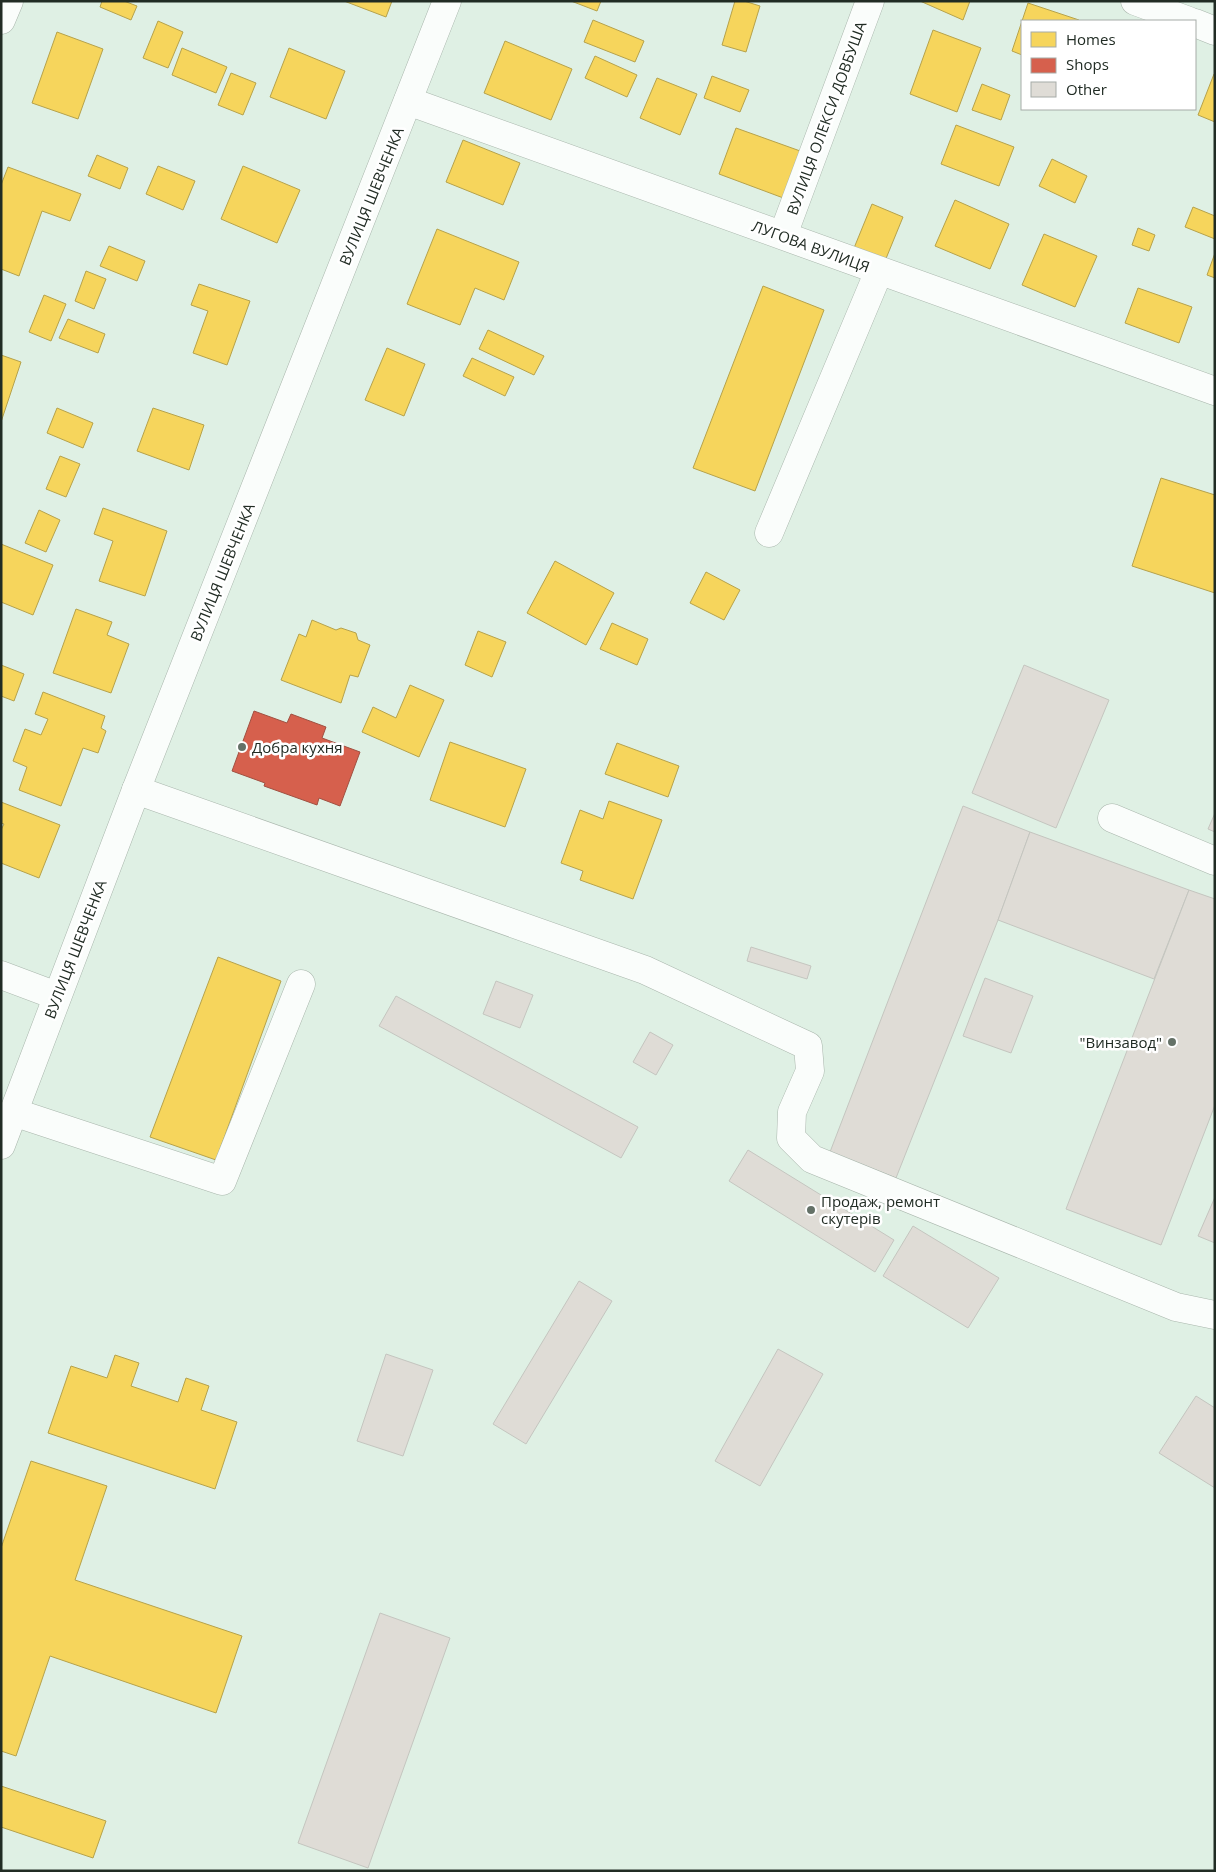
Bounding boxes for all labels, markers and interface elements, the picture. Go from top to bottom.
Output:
street label: ВУЛИЦЯ ОЛЕКСИ ДОВБУША [782,18,871,218]
legend [1021,20,1196,110]
text: Homes [1066,29,1116,49]
text: Shops [1066,54,1109,74]
text: Other [1066,79,1107,99]
street label: ВУЛИЦЯ ШЕВЧЕНКА [334,124,408,268]
street label: ЛУГОВА ВУЛИЦЯ [749,215,873,277]
street label: ВУЛИЦЯ ШЕВЧЕНКА [185,500,259,644]
place label: Добра кухня [252,737,343,757]
marker: Добра кухня [236,741,248,753]
street label: ВУЛИЦЯ ШЕВЧЕНКА [39,876,111,1021]
place label: "Винзавод" [1079,1032,1162,1052]
marker: "Винзавод" [1166,1036,1178,1048]
place label: Продаж, ремонт скутерів [821,1191,940,1228]
marker: Продаж, ремонт скутерів [805,1204,817,1216]

